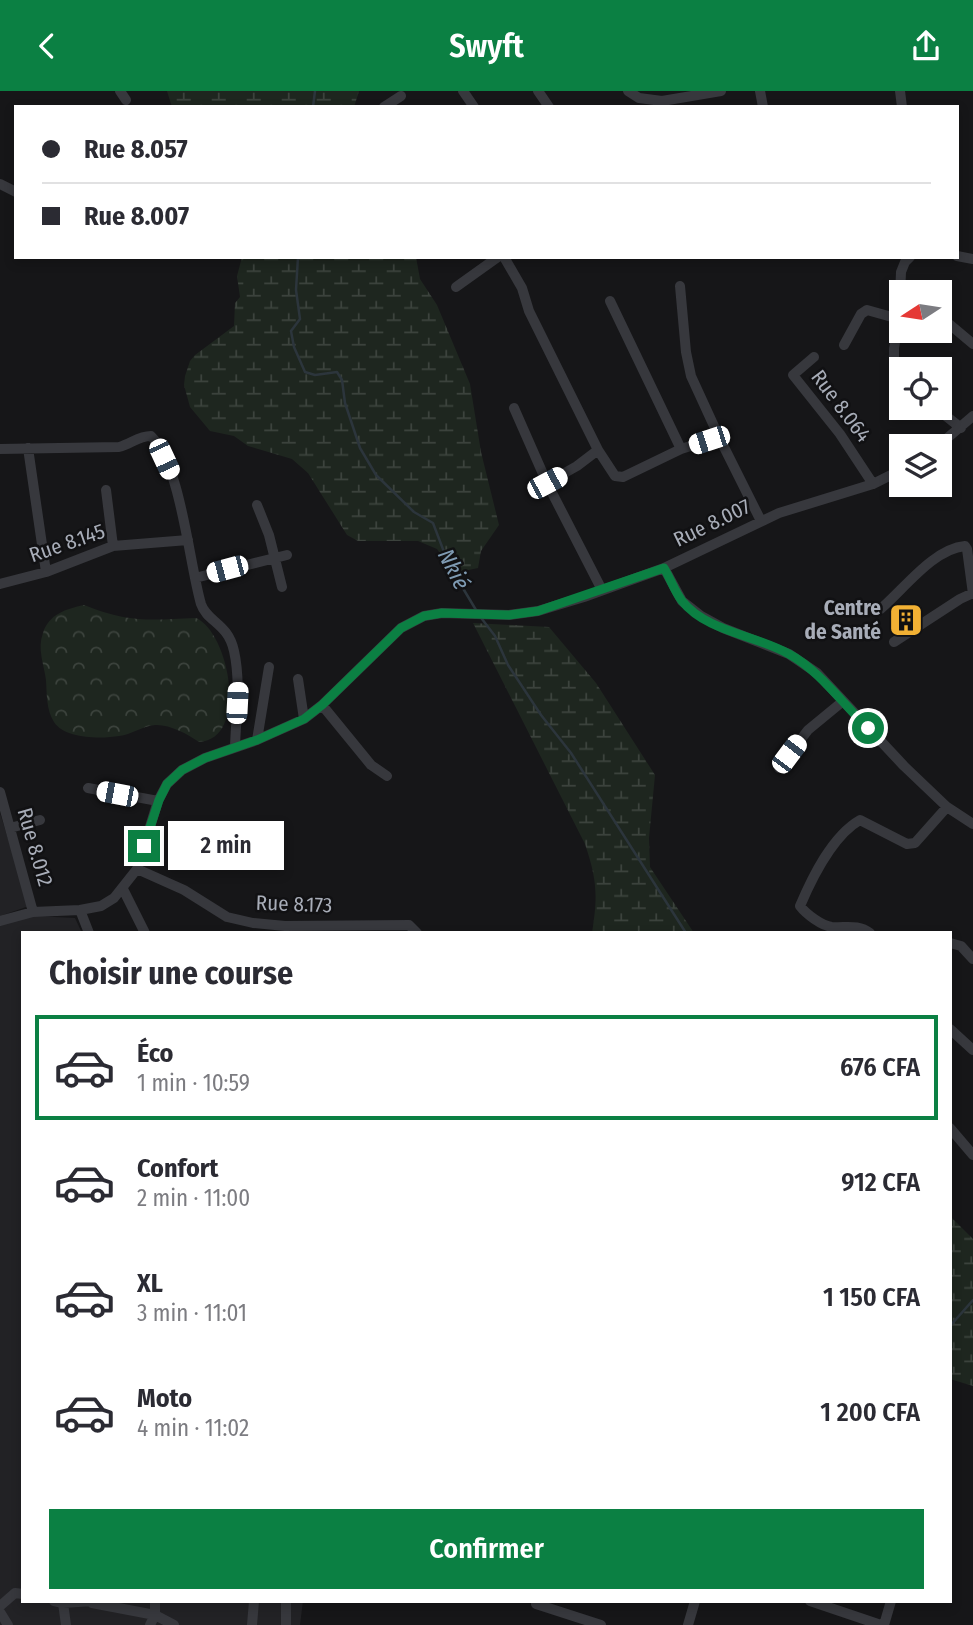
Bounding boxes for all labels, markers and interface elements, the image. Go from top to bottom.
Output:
icon: back [28,27,66,65]
text: Swyft [449,27,524,65]
icon: share [907,27,945,65]
text: Rue 8.057 [84,134,187,165]
text: Rue 8.007 [84,201,189,232]
north arrow [889,280,952,343]
map controls [889,280,952,497]
button: locate [889,357,952,420]
street label: Rue 8.064 [805,365,877,447]
car [686,424,733,456]
button: layers [889,434,952,497]
car [146,436,183,482]
car [524,464,571,502]
street label: Rue 8.007 [669,493,755,553]
street label: Rue 8.145 [26,518,108,568]
water label: Nkié [432,544,476,594]
car [204,553,251,585]
place label: Centre de Santé [805,595,881,645]
building icon: Centre de Santé [887,601,925,639]
car [226,681,249,725]
route start [852,712,884,744]
car [768,731,811,777]
car [95,780,140,808]
street label: Rue 8.012 [11,805,59,889]
callout: 2 min [168,821,284,871]
route end [128,830,160,862]
text: 2 min [200,831,252,859]
street label: Rue 8.173 [255,890,333,918]
text: Choisir une course [49,954,293,992]
icon: car [53,1036,116,1099]
text: Éco [137,1038,174,1069]
text: 676 CFA [840,1052,920,1083]
text: 1 min · 10:59 [137,1069,250,1097]
icon: car [53,1151,116,1214]
text: Confort [137,1153,218,1184]
text: 912 CFA [841,1167,920,1198]
text: 2 min · 11:00 [137,1184,250,1212]
icon: car [53,1266,116,1329]
text: XL [137,1268,163,1299]
text: 1 150 CFA [823,1282,920,1313]
text: 3 min · 11:01 [137,1299,247,1327]
icon: car [53,1381,116,1444]
text: Moto [137,1383,192,1414]
text: 1 200 CFA [820,1397,920,1428]
text: 4 min · 11:02 [137,1414,249,1442]
button: Confirmer [49,1509,924,1589]

